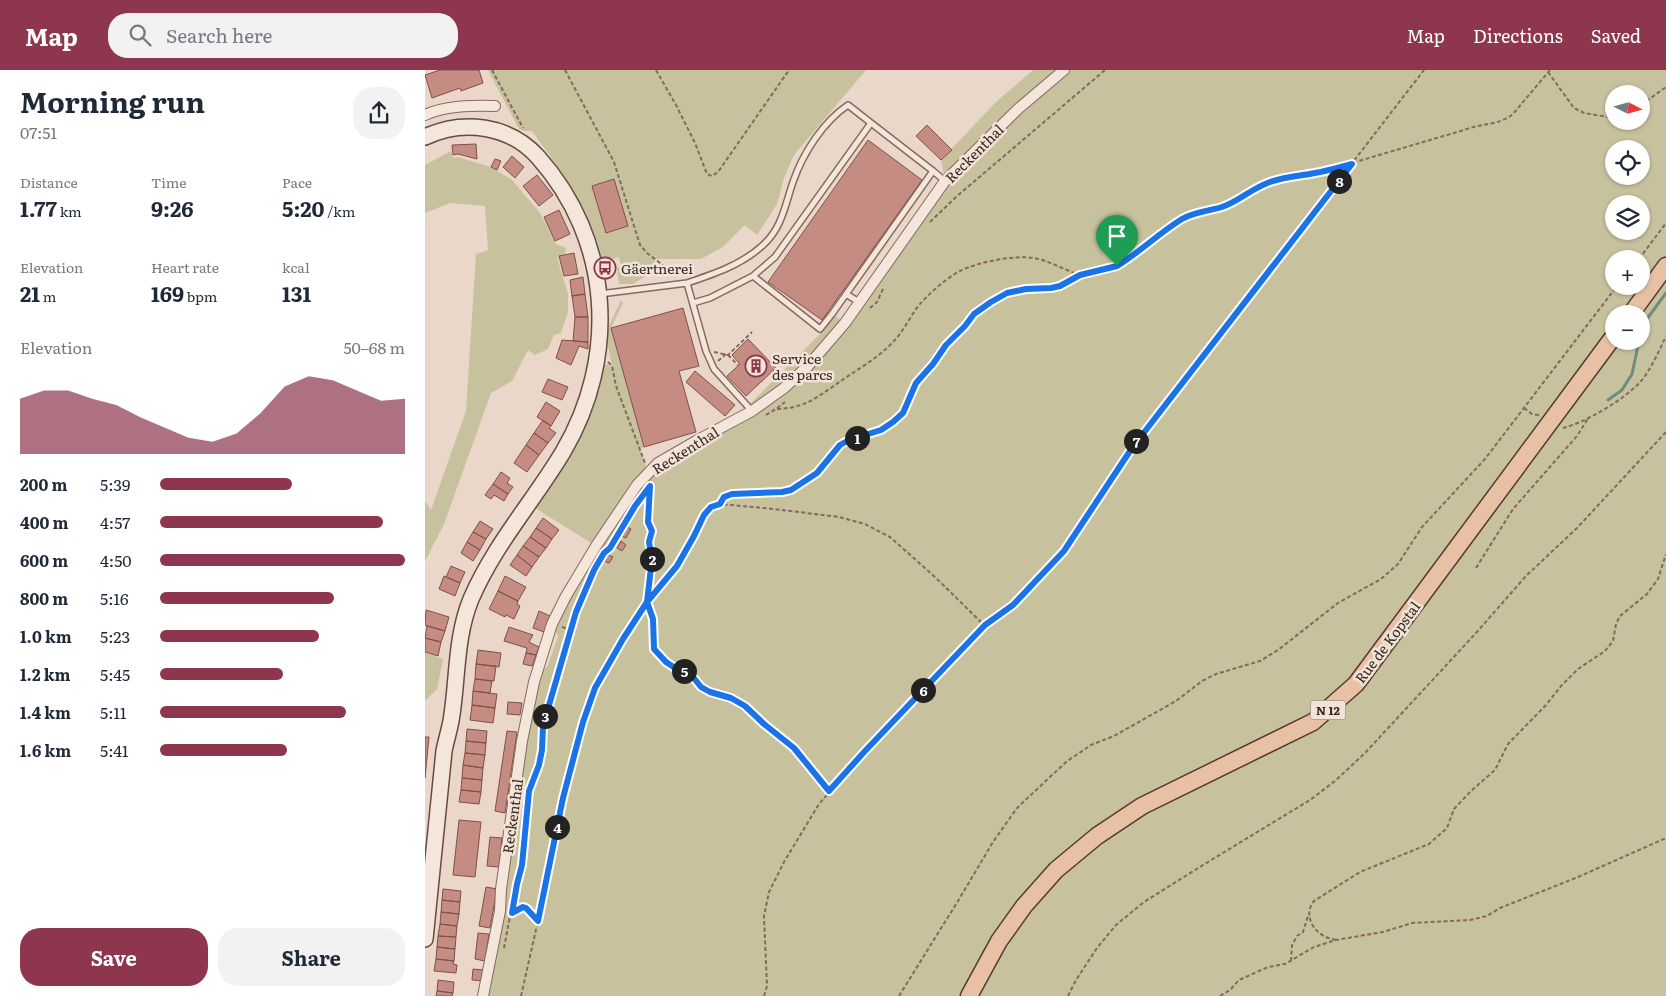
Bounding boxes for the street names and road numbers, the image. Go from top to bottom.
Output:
street label: Reckenthal [940,119,1008,187]
street label: Reckenthal [648,421,723,478]
street label: Rue de Kopstal [1350,597,1425,687]
road number: N 12 [1311,700,1345,720]
street label: Reckenthal [497,777,527,855]

